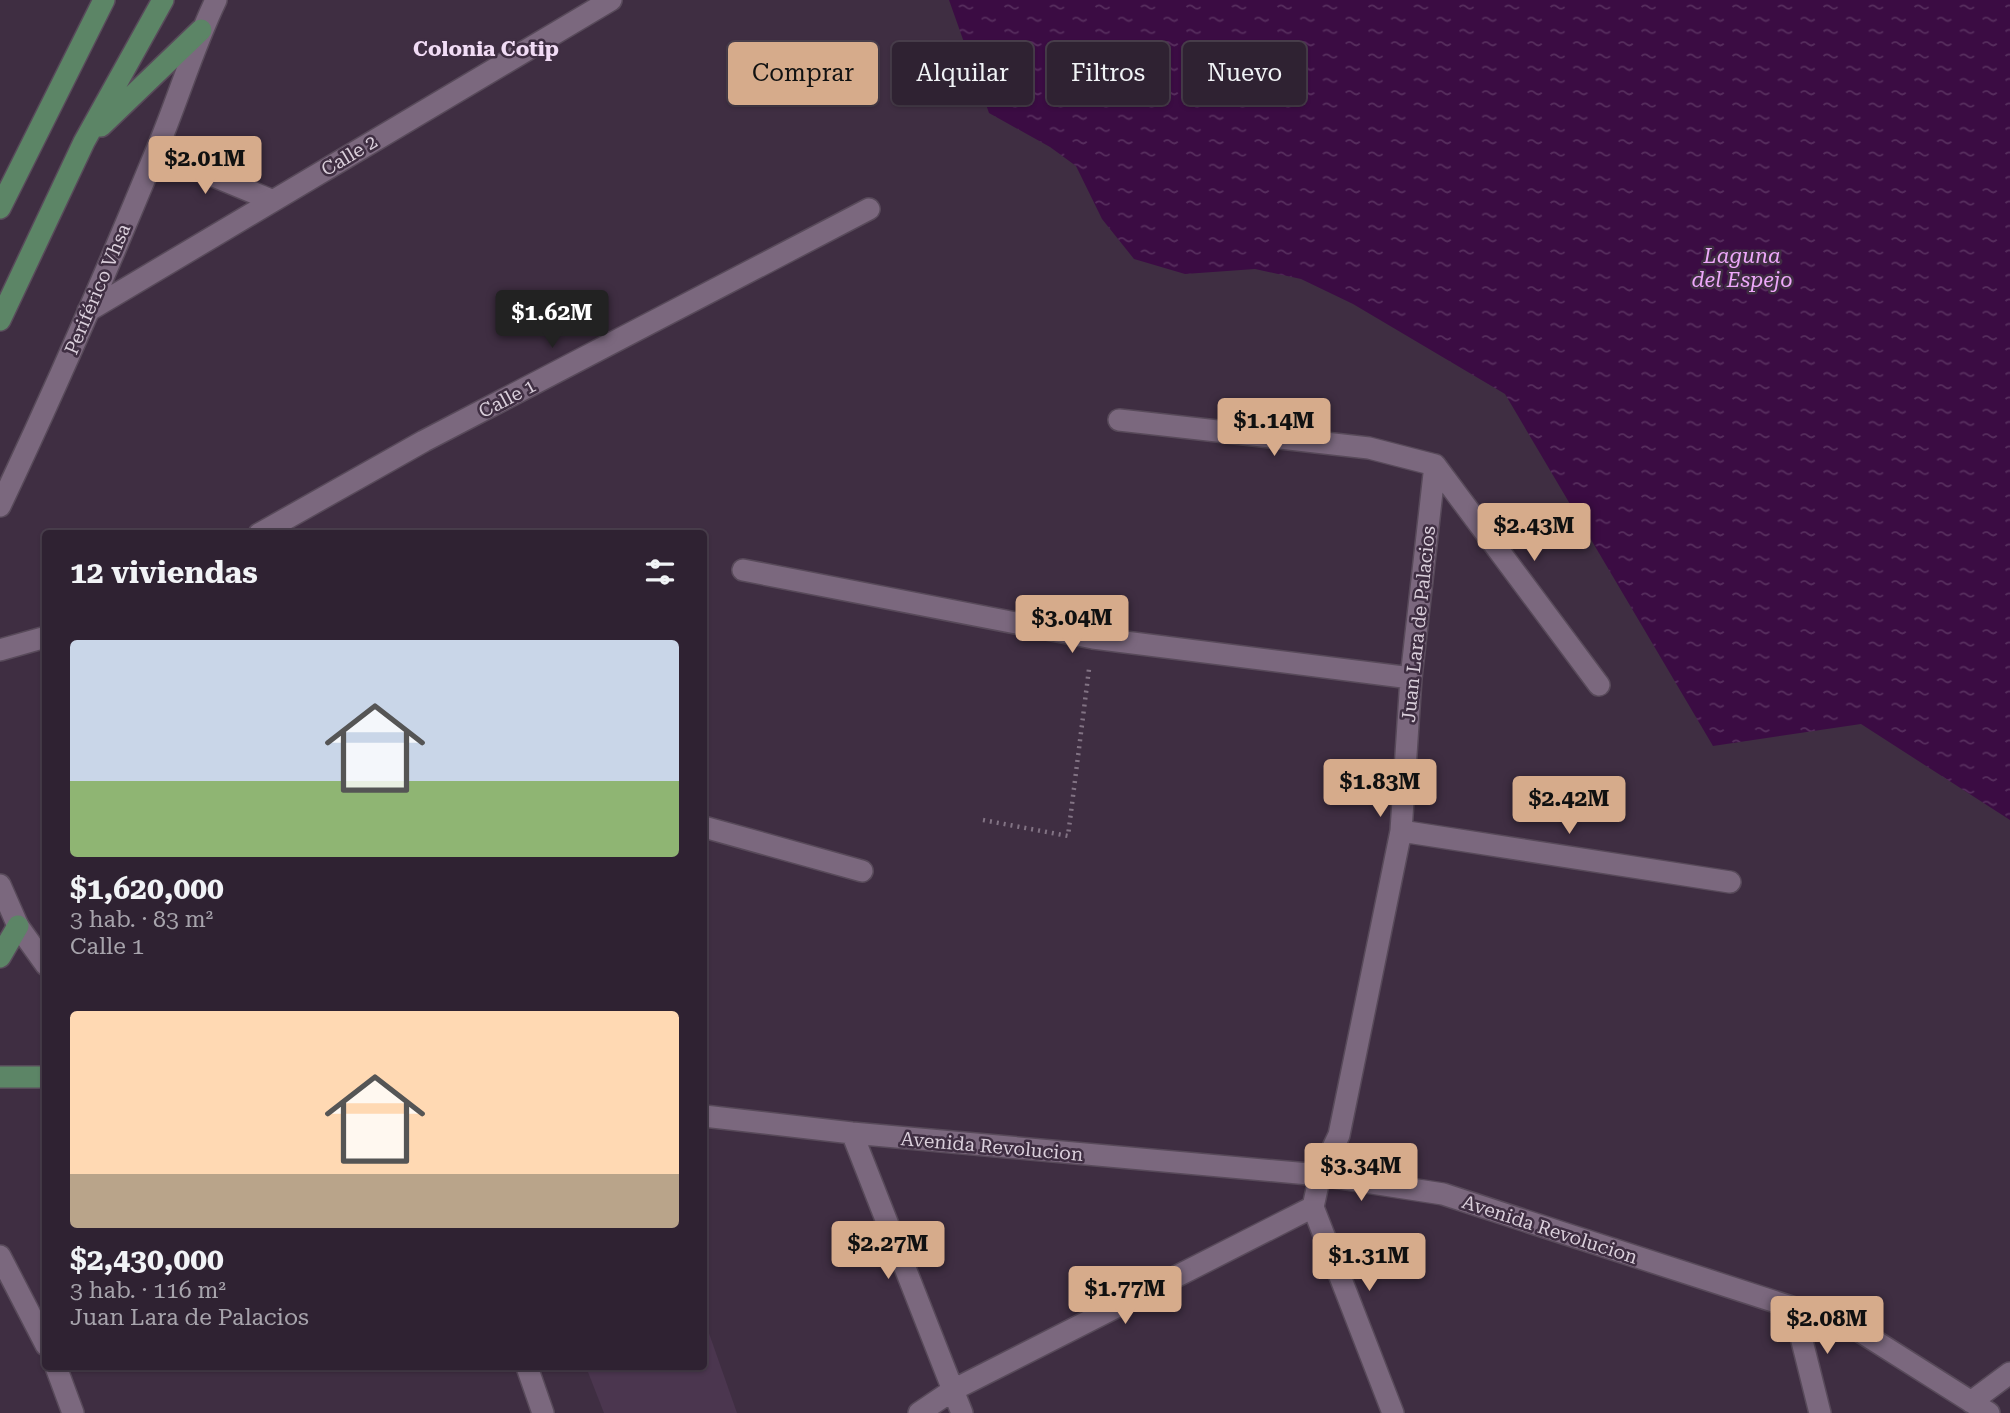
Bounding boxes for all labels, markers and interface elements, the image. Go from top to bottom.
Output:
district label: Colonia Cotip [413,37,559,61]
chip: Comprar [728,42,878,105]
chip: Alquilar [892,42,1033,105]
chip: Filtros [1047,42,1169,105]
chip: Nuevo [1183,42,1306,105]
street label: Calle 2 [317,130,382,181]
pin: $2.01M [148,136,262,196]
text: $2.01M [165,145,245,172]
street label: Periférico Vhsa [60,220,136,358]
water label: Laguna del Espejo [1691,244,1793,292]
pin: $1.62M [495,290,609,350]
text: $1.62M [512,299,592,326]
street label: Calle 1 [475,374,540,423]
pin: $1.14M [1217,398,1331,458]
text: $1.14M [1234,407,1314,434]
pin: $2.43M [1477,504,1591,563]
text: $2.43M [1494,512,1574,539]
street label: Juan Lara de Palacios [1397,525,1440,723]
icon: filters [641,553,679,591]
text: 12 viviendas [70,555,258,590]
pin: $3.04M [1015,596,1129,655]
text: $3.04M [1032,604,1112,631]
icon: home [312,685,438,811]
pin: $1.83M [1323,760,1437,819]
text: $1.83M [1340,768,1420,795]
pin: $2.42M [1512,776,1626,836]
text: $2.42M [1529,785,1609,812]
text: $1,620,000 [70,871,224,906]
text: 3 hab. · 83 m² [70,906,213,933]
text: Calle 1 [70,933,145,960]
icon: home [312,1056,438,1182]
street label: Avenida Revolucion [900,1127,1084,1166]
pin: $3.34M [1304,1144,1418,1203]
text: $3.34M [1321,1152,1401,1179]
street label: Avenida Revolucion [1459,1190,1640,1269]
pin: $2.27M [831,1222,945,1281]
text: $2.27M [848,1230,928,1257]
pin: $1.31M [1312,1234,1426,1293]
text: $2,430,000 [70,1242,224,1277]
text: $1.31M [1329,1242,1409,1269]
pin: $1.77M [1068,1266,1182,1326]
text: $1.77M [1085,1275,1165,1302]
text: 3 hab. · 116 m² [70,1277,226,1304]
pin: $2.08M [1770,1296,1884,1356]
text: Juan Lara de Palacios [70,1304,309,1331]
text: $2.08M [1787,1305,1867,1332]

